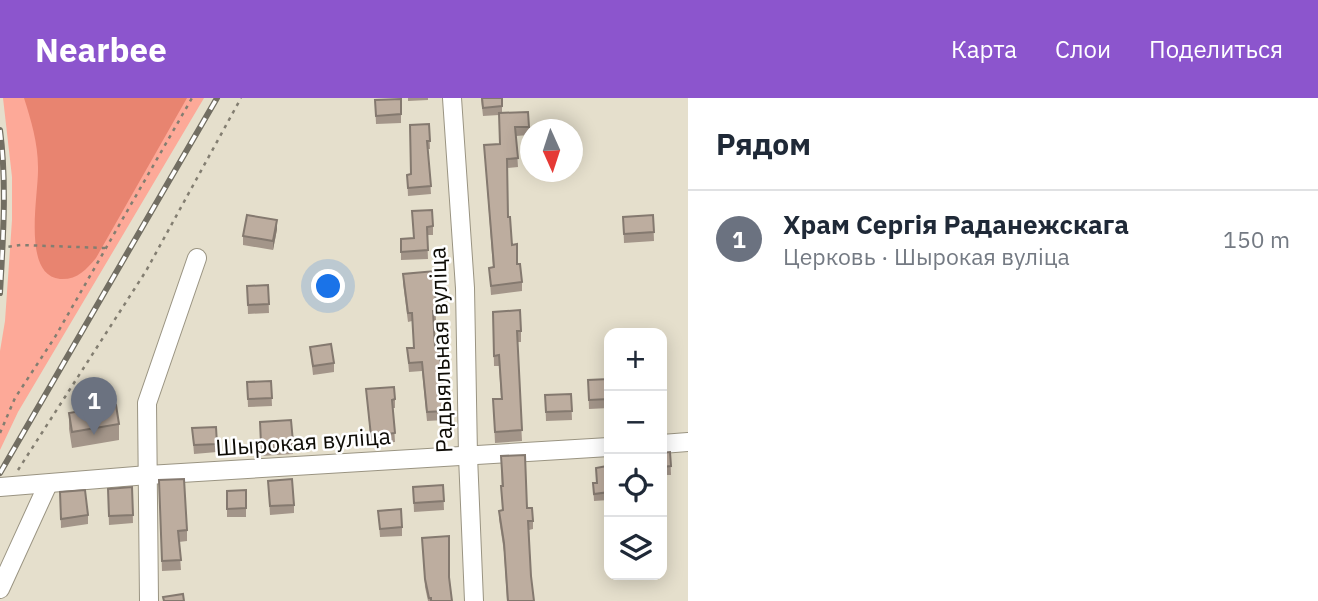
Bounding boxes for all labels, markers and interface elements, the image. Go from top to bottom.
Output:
text: Nearbee [35,28,167,71]
text: Карта [951,33,1017,65]
text: Слои [1055,33,1111,65]
text: Поделиться [1149,33,1283,65]
north arrow [520,119,583,182]
text: Рядом [716,124,811,163]
text: Храм Сергія Раданежскага [783,207,1129,241]
text: 1 [732,224,746,254]
text: 150 m [1223,224,1290,254]
text: Церковь · Шырокая вуліца [783,241,1070,271]
street label: Радыяльная вуліца [421,246,459,454]
your location [311,269,345,303]
map controls [604,328,667,580]
button: + [604,328,667,391]
pin: 1 [71,377,117,435]
button: − [604,391,667,454]
street label: Шырокая вуліца [214,420,392,462]
button: locate [604,454,667,517]
button: layers [604,517,667,580]

